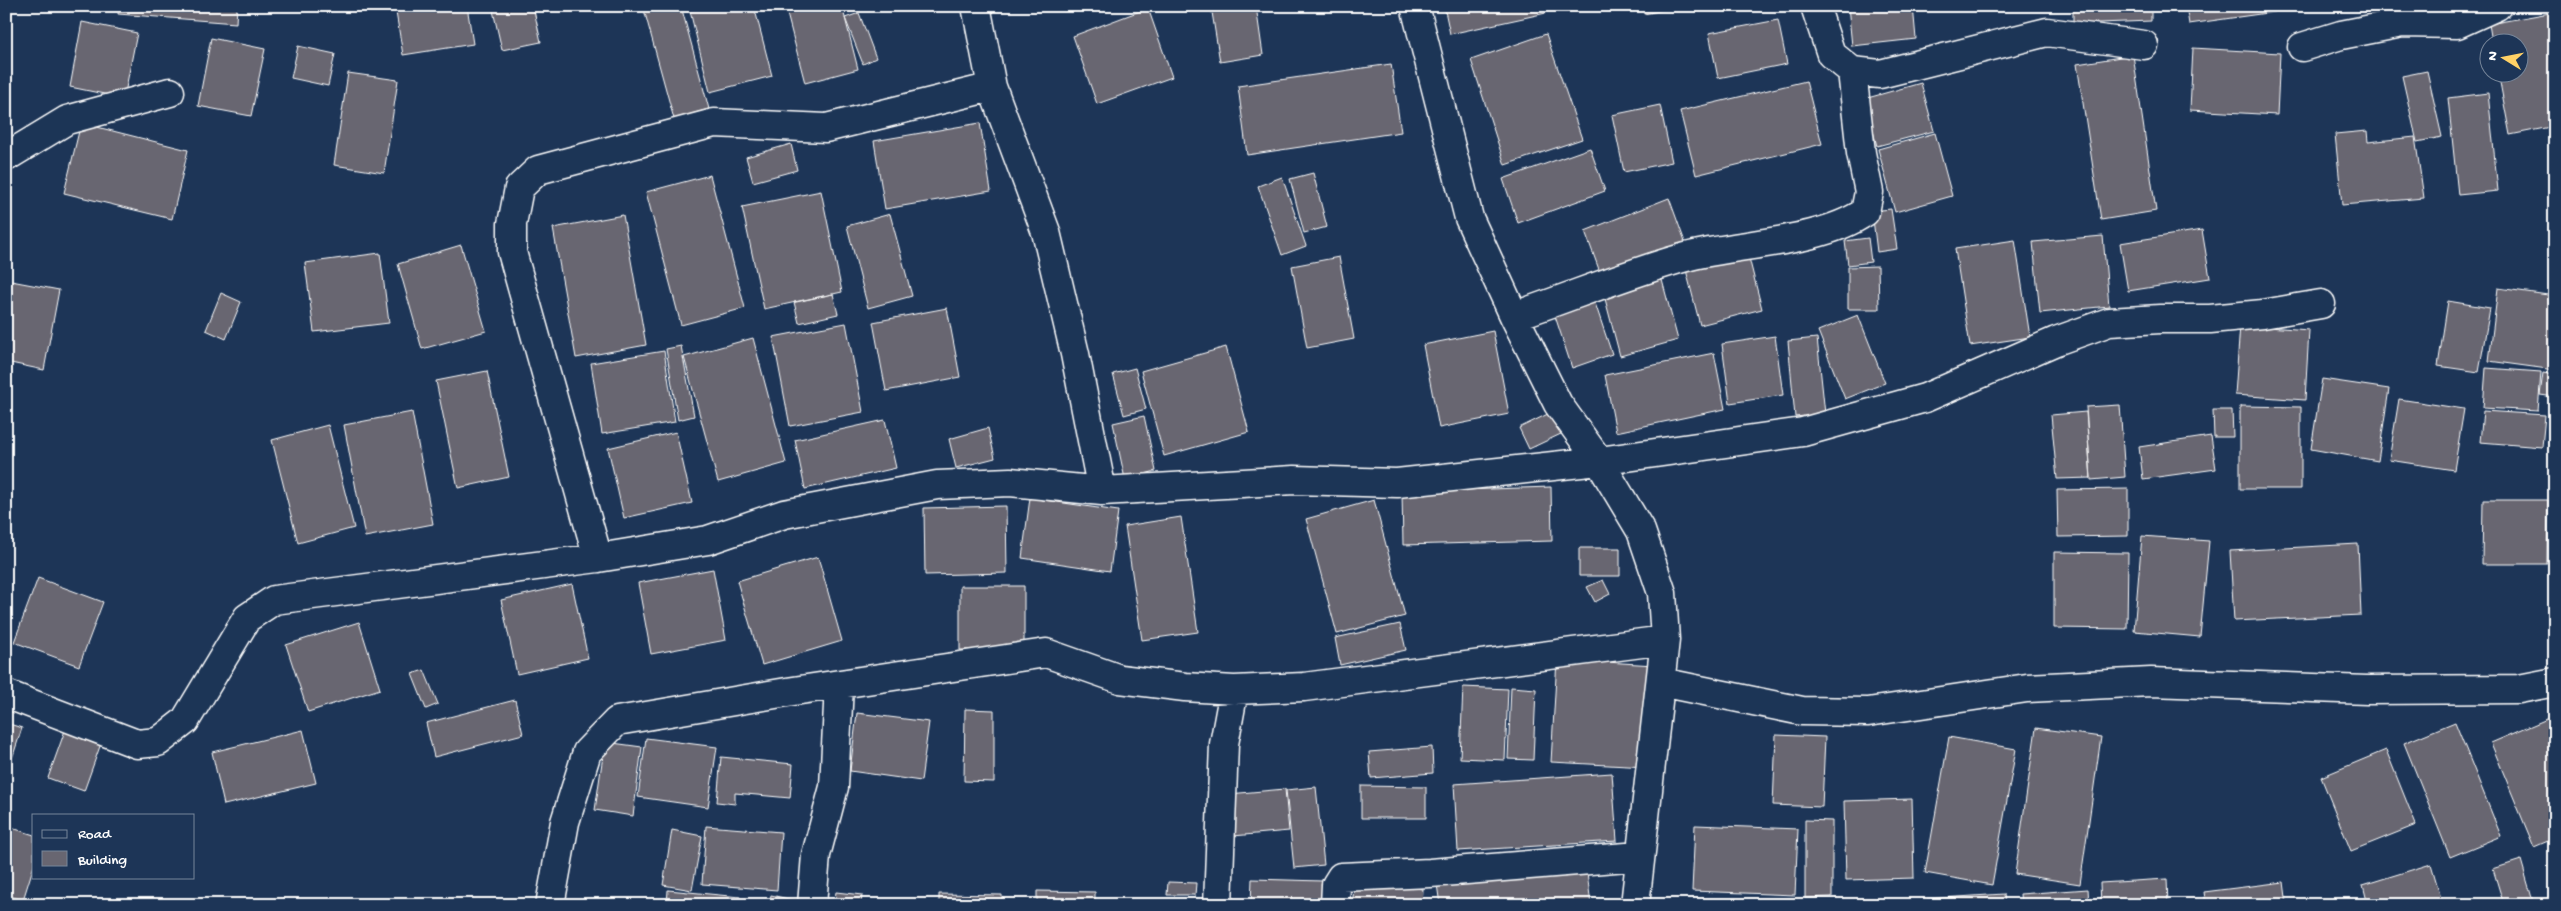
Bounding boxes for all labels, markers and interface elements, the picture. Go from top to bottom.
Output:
north arrow [2478,32,2528,82]
text: N [2484,50,2503,62]
legend [32,814,195,878]
text: Road [78,826,112,844]
text: Building [77,852,127,870]

